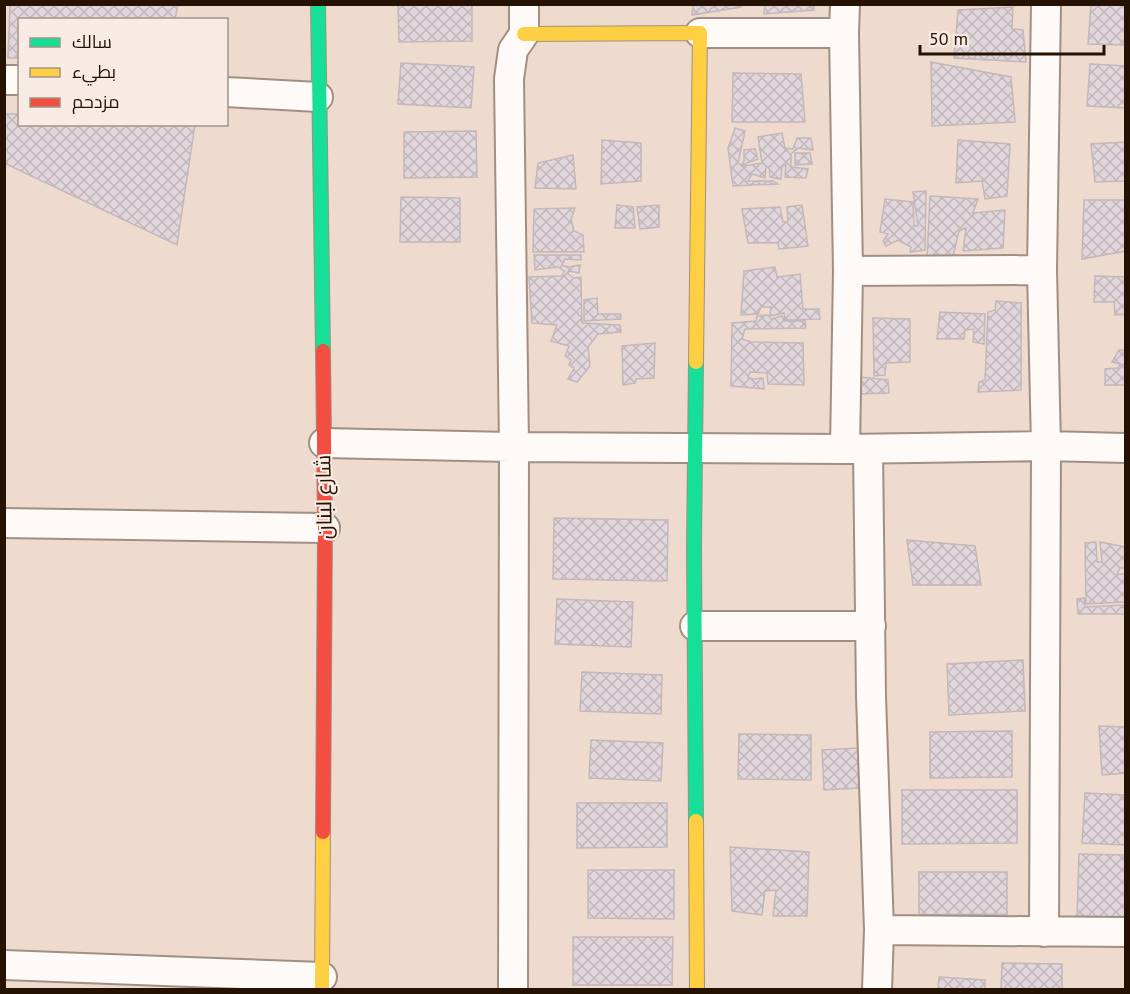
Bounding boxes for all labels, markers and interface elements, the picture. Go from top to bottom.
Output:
legend [18,18,228,126]
scale bar [920,18,1104,56]
text: 50 m [929,27,968,50]
text: سالك [72,30,112,53]
text: بطيء [72,60,116,86]
text: مزدحم [72,90,120,114]
street label: شارع لبنان [309,454,339,540]

